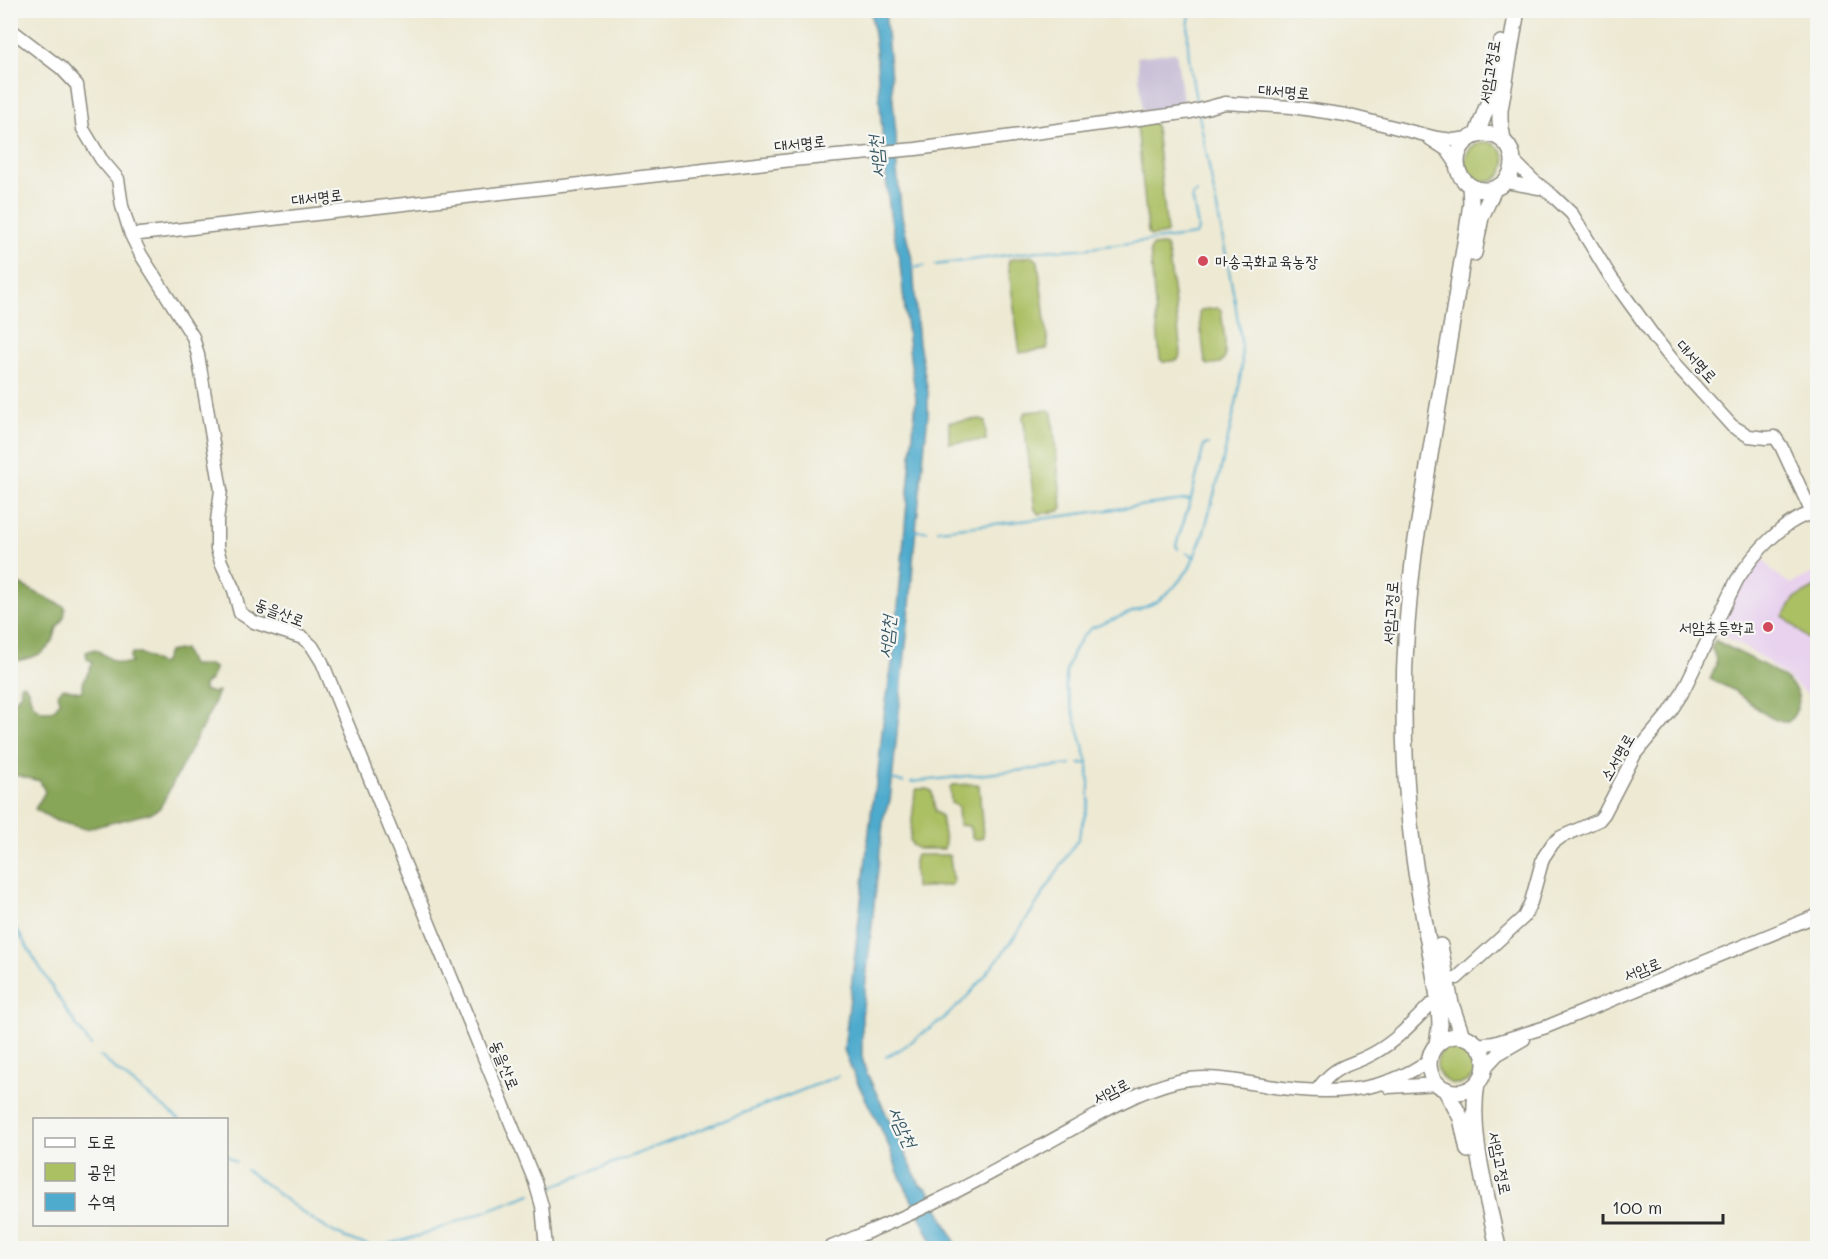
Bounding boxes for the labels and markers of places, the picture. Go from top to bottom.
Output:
place label: 마송국화교육농장 [1215,250,1318,271]
marker: 마송국화교육농장 [1196,254,1210,268]
place label: 서암초등학교 [1679,616,1756,637]
marker: 서암초등학교 [1761,620,1775,634]

